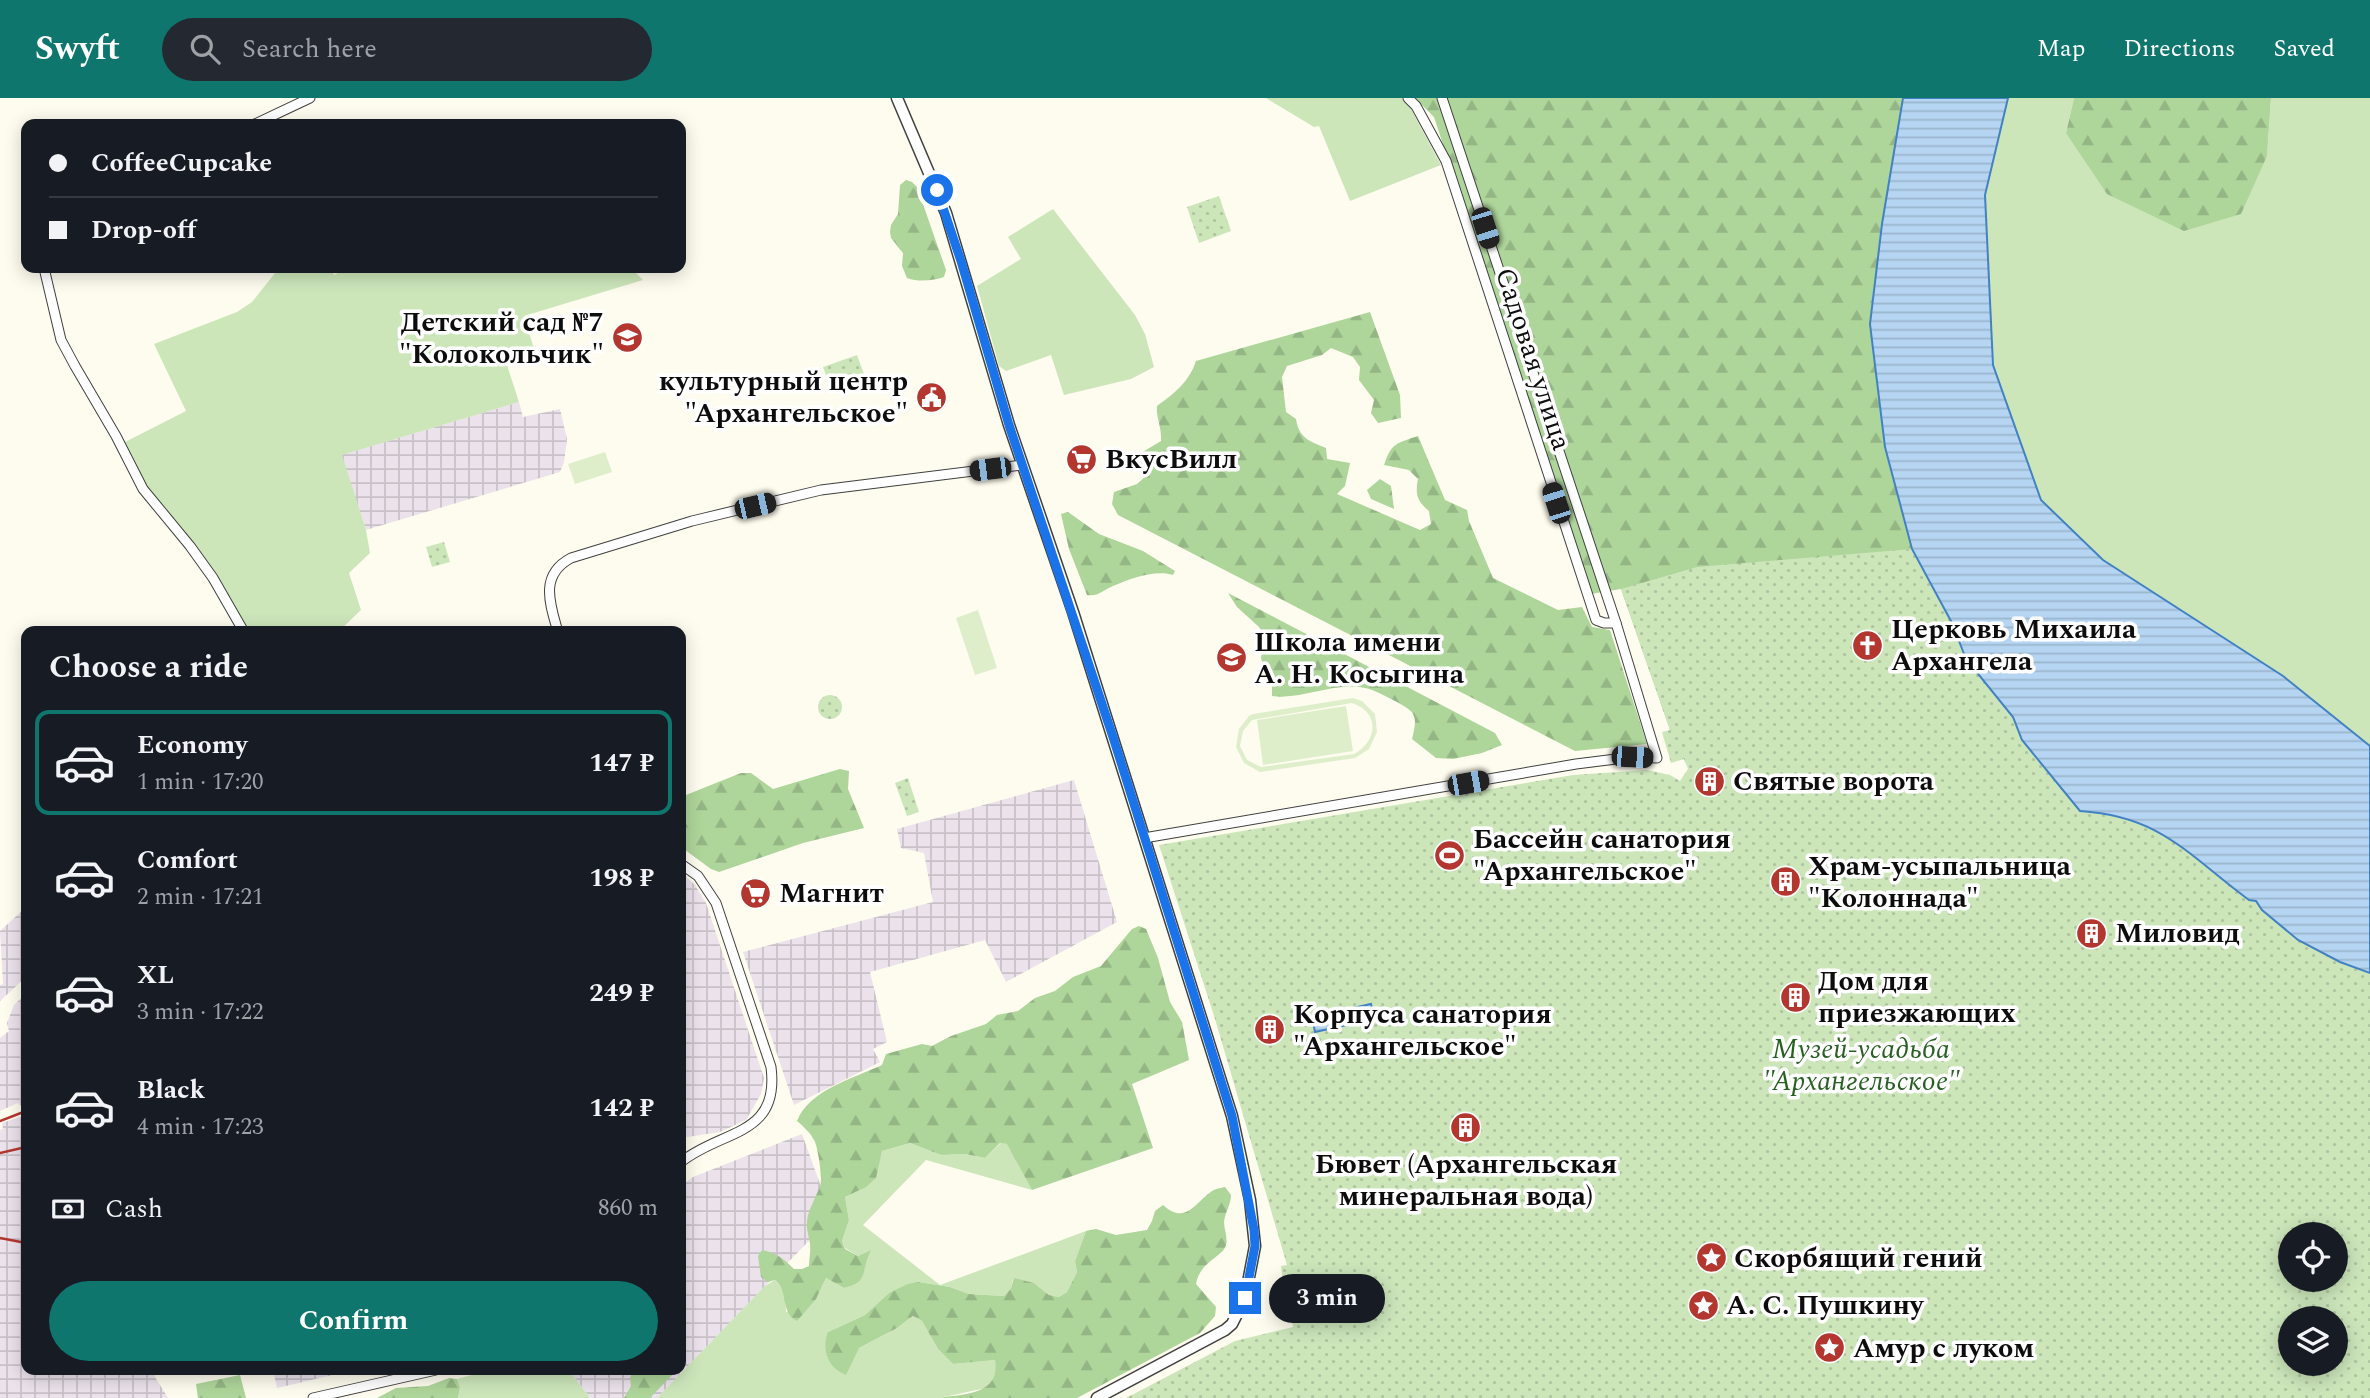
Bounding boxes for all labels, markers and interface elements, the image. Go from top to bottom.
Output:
search box [162,18,652,81]
text: Swyft [35,24,120,74]
text: Search here [242,29,377,69]
icon: search [186,30,224,68]
text: Map [2037,31,2085,67]
text: Directions [2123,31,2235,67]
text: Saved [2273,31,2335,67]
text: CoffeeCupcake [91,143,272,183]
route start [921,174,953,206]
car [1469,205,1502,251]
text: Drop-off [91,210,196,250]
street label: Садовая улица [1483,262,1583,456]
place label: Детский сад №7 "Колокольчик" [399,301,604,376]
school or university icon: Детский сад №7 "Колокольчик" [610,321,644,355]
place label: культурный центр "Архангельское" [659,360,908,435]
public building icon: культурный центр "Архангельское" [914,380,948,414]
place label: ВкусВилл [1105,438,1237,481]
supermarket icon: ВкусВилл [1065,442,1099,476]
car [968,456,1013,482]
car [1540,480,1573,526]
car [733,491,778,521]
place label: Церковь Михаила Архангела [1891,608,2137,683]
place label: Школа имени А. Н. Косыгина [1254,621,1465,696]
church icon: Церковь Михаила Архангела [1851,628,1885,662]
school or university icon: Школа имени А. Н. Косыгина [1214,641,1248,675]
text: Choose a ride [49,643,248,692]
text: Economy [137,725,247,765]
icon: car [53,731,116,794]
text: 147 ₽ [589,743,654,783]
car [1611,745,1654,769]
place label: Святые ворота [1733,760,1935,803]
building icon: Святые ворота [1693,764,1727,798]
text: 1 min · 17:20 [137,765,264,800]
car [1446,769,1491,797]
place label: Бассейн санатория "Архангельское" [1473,818,1731,893]
sports icon: Бассейн санатория "Архангельское" [1433,838,1467,872]
text: Comfort [137,840,238,880]
place label: Храм-усыпальница "Колоннада" [1808,845,2072,920]
icon: car [53,846,116,909]
text: 198 ₽ [589,858,654,898]
building icon: Храм-усыпальница "Колоннада" [1768,865,1802,899]
place label: Магнит [779,872,884,915]
supermarket icon: Магнит [739,876,773,910]
text: 2 min · 17:21 [137,880,264,915]
place label: Миловид [2115,912,2240,955]
building icon: Миловид [2075,916,2109,950]
text: XL [137,955,174,995]
place label: Дом для приезжающих [1818,960,2016,1035]
icon: car [53,961,116,1024]
text: 249 ₽ [589,973,654,1013]
building icon: Дом для приезжающих [1778,980,1812,1014]
place label: Корпуса санатория "Архангельское" [1293,993,1552,1068]
text: 3 min · 17:22 [137,995,264,1030]
building icon: Корпуса санатория "Архангельское" [1253,1013,1287,1047]
park label: Музей-усадьба "Архангельское" [1762,1028,1960,1103]
text: Black [137,1070,205,1110]
icon: car [53,1076,116,1139]
text: 142 ₽ [589,1088,654,1128]
text: 4 min · 17:23 [137,1110,264,1145]
building icon: Бювет (Архангельская минеральная вода) [1449,1110,1483,1144]
place label: Бювет (Архангельская минеральная вода) [1315,1143,1617,1218]
text: Cash [105,1189,163,1229]
icon: cash [49,1190,87,1228]
text: 860 m [598,1191,658,1226]
map controls [2278,1222,2348,1376]
button: locate [2278,1222,2348,1292]
place label: Скорбящий гений [1734,1237,1983,1280]
place icon: Скорбящий гений [1694,1241,1728,1275]
callout: 3 min [1270,1274,1385,1322]
button: Confirm [49,1281,658,1361]
text: 3 min [1296,1281,1358,1316]
route end [1229,1282,1261,1314]
place label: А. С. Пушкину [1726,1284,1925,1327]
place icon: А. С. Пушкину [1686,1288,1720,1322]
button: layers [2278,1306,2348,1376]
place label: Амур с луком [1853,1327,2034,1370]
place icon: Амур с луком [1813,1331,1847,1365]

